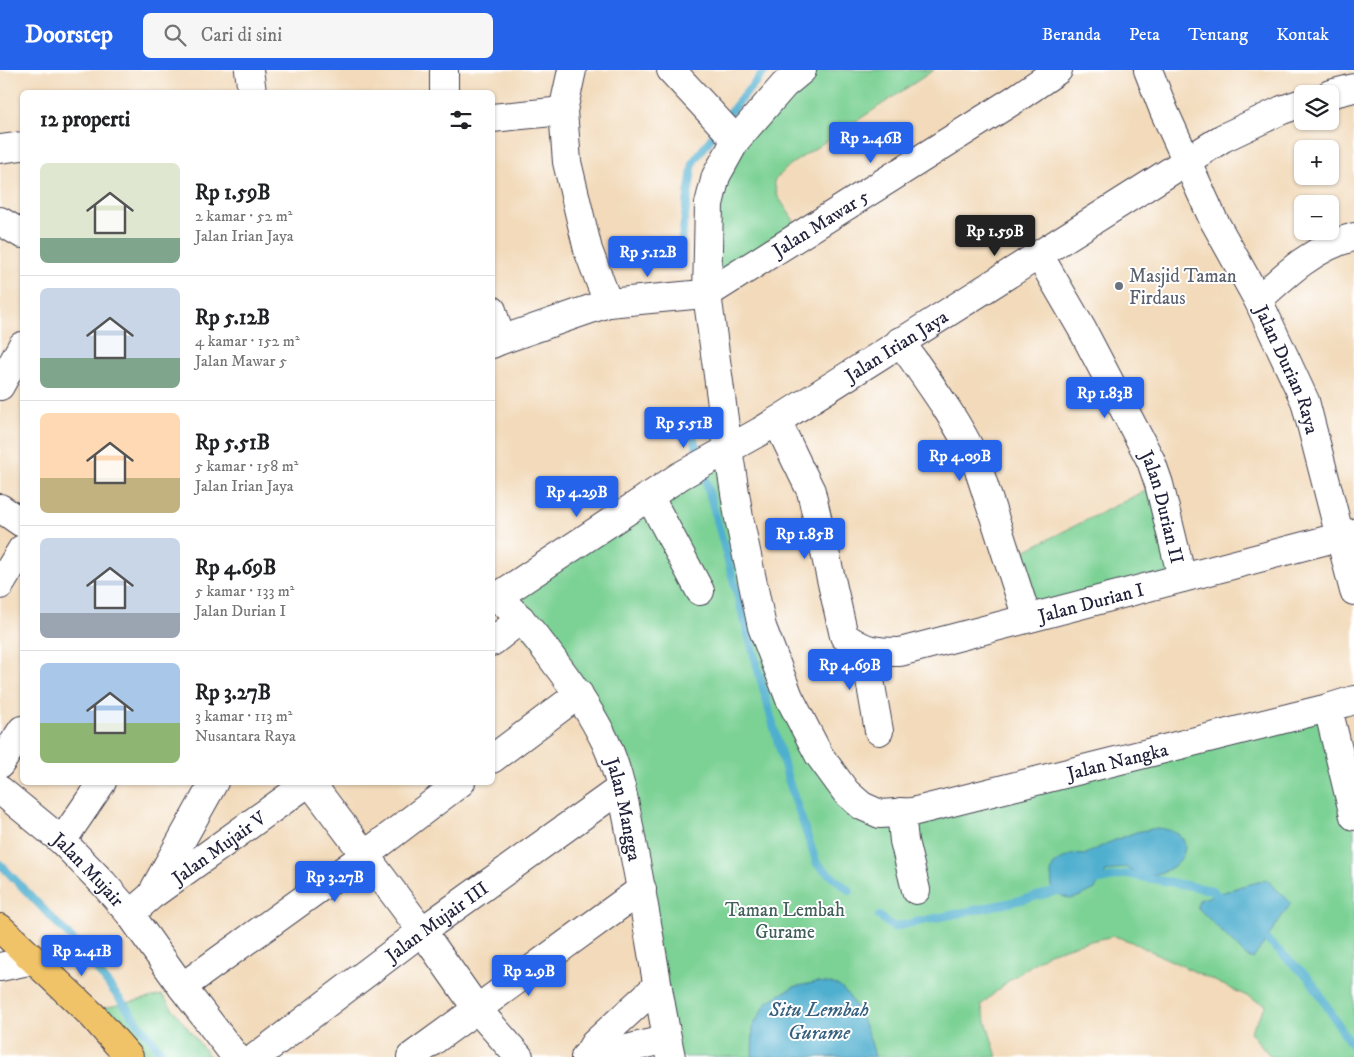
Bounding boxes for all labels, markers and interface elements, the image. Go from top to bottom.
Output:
search box [143,13,493,58]
text: Doorstep [25,20,113,50]
icon: search [161,21,189,49]
text: Cari di sini [201,24,282,47]
text: Beranda [1042,24,1101,46]
text: Peta [1129,24,1160,46]
text: Tentang [1188,24,1248,46]
text: Kontak [1276,24,1329,46]
map controls [1294,85,1339,240]
button: layers [1294,85,1339,130]
icon: filters [447,106,475,134]
text: 12 properti [40,107,130,133]
pin: Rp 2.46B [819,122,923,164]
text: Rp 2.46B [840,128,902,148]
button: + [1294,140,1339,185]
text: Rp 1.59B [195,180,271,206]
icon: home [80,183,140,243]
street label: Jalan Mawar 5 [767,184,874,264]
button: − [1294,195,1339,240]
text: 2 kamar · 52 m² [195,206,292,226]
pin: Rp 1.59B [943,214,1047,257]
text: Rp 1.59B [966,221,1024,241]
text: Jalan Irian Jaya [195,226,294,246]
pin: Rp 5.12B [596,236,700,278]
text: Rp 5.12B [619,242,677,262]
place label: Masjid Taman Firdaus [1129,265,1237,310]
marker: Masjid Taman Firdaus [1113,280,1125,292]
street label: Jalan Durian Raya [1248,300,1323,437]
text: Rp 5.12B [195,305,270,331]
street label: Jalan Irian Jaya [840,305,953,389]
icon: home [80,308,140,368]
text: 4 kamar · 152 m² [195,331,300,351]
text: Jalan Mawar 5 [195,351,287,371]
pin: Rp 1.83B [1053,376,1157,419]
text: Rp 1.83B [1077,383,1133,403]
pin: Rp 5.51B [632,406,736,449]
text: Rp 5.51B [655,413,713,433]
text: Rp 5.51B [195,430,270,456]
icon: home [80,433,140,493]
pin: Rp 4.09B [908,440,1012,482]
street label: Jalan Durian II [1134,445,1188,566]
text: Rp 4.09B [929,446,991,466]
text: 5 kamar · 158 m² [195,456,298,476]
text: Jalan Irian Jaya [195,476,294,496]
pin: Rp 4.29B [525,476,629,518]
text: Rp 4.29B [546,482,608,502]
pin: Rp 1.85B [753,518,857,560]
text: Rp 1.85B [776,524,834,544]
text: Rp 4.69B [195,555,276,581]
icon: home [80,558,140,618]
street label: Jalan Durian I [1034,579,1147,629]
text: 5 kamar · 133 m² [195,581,295,601]
text: Jalan Durian I [195,601,286,621]
pin: Rp 4.69B [798,648,902,691]
text: Rp 4.69B [819,655,881,675]
text: Rp 3.27B [195,680,271,706]
icon: home [80,683,140,743]
text: 3 kamar · 113 m² [195,706,292,726]
text: Nusantara Raya [195,726,296,746]
street label: Jalan Nangka [1063,738,1170,786]
street label: Jalan Mangga [599,753,645,863]
street label: Jalan Mujair V [166,806,272,891]
street label: Jalan Mujair [46,827,128,912]
pin: Rp 3.27B [283,860,387,903]
text: Rp 3.27B [306,867,364,887]
street label: Jalan Mujair III [380,877,493,969]
park label: Taman Lembah Gurame [725,899,845,944]
pin: Rp 2.41B [30,934,134,977]
text: Rp 2.41B [52,941,112,961]
pin: Rp 2.9B [483,954,575,997]
text: Rp 2.9B [503,961,555,981]
water label: Situ Lembah Gurame [768,998,869,1046]

